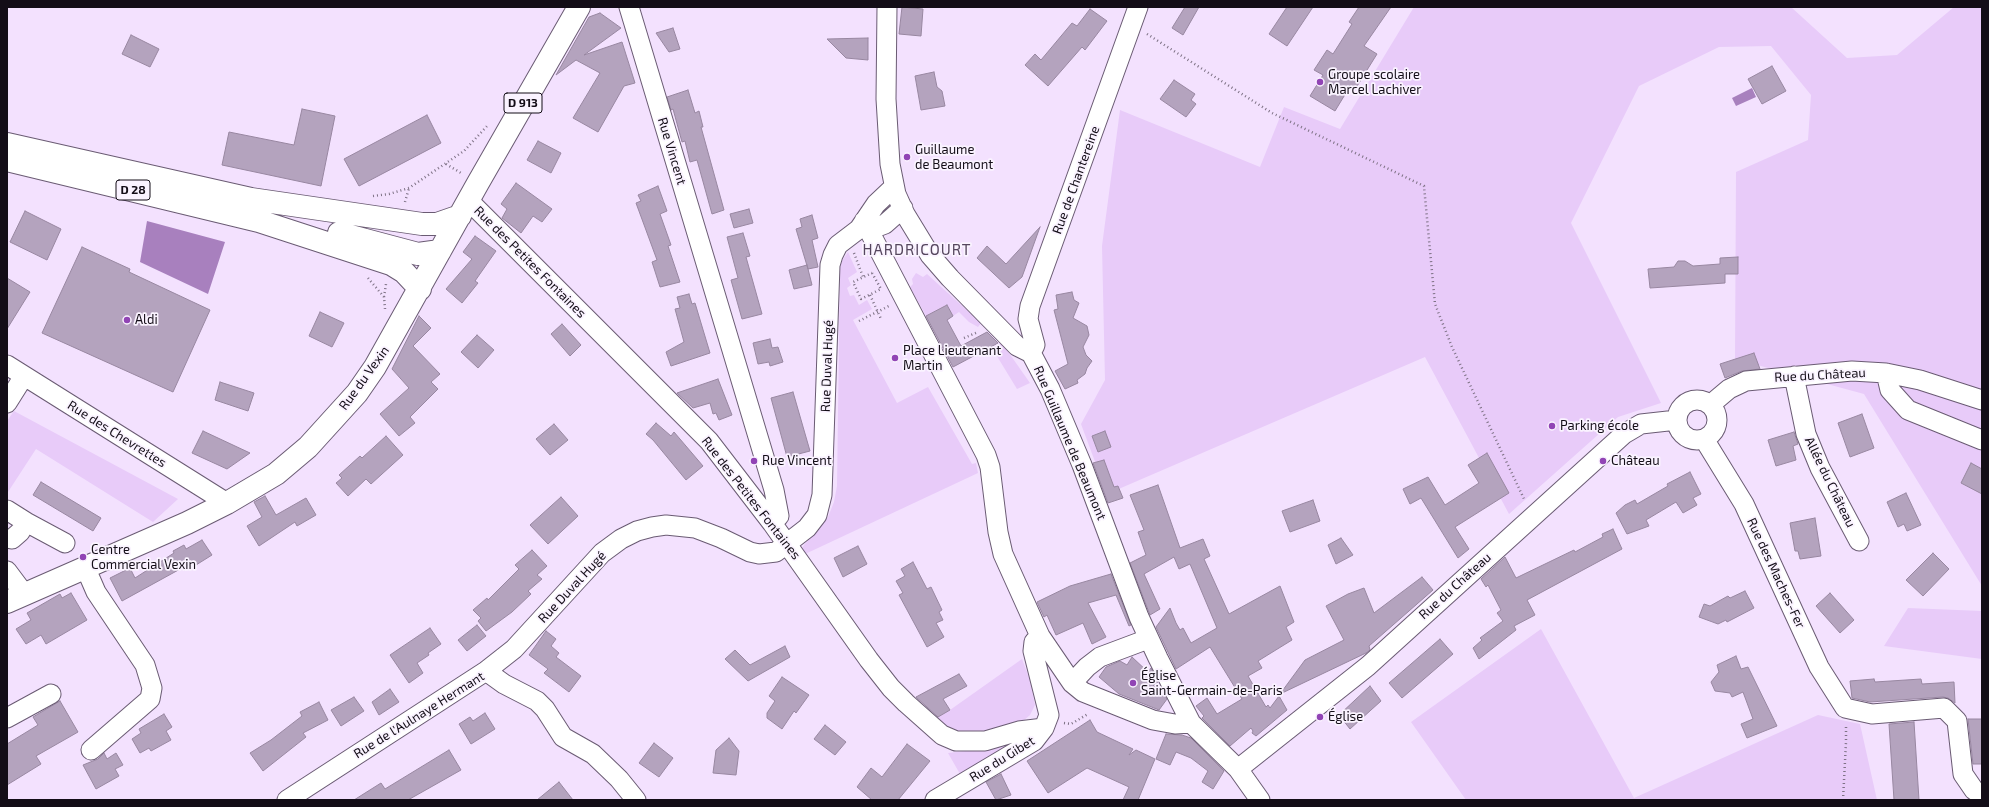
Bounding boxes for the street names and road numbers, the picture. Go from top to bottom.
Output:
road number: D 913 [504,93,542,113]
street label: Rue Vincent [654,115,690,187]
street label: Rue de Chantereine [1049,124,1103,236]
road number: D 28 [116,180,150,200]
street label: Rue des Petites Fontaines [471,203,589,321]
street label: Rue Duval Hugé [818,320,836,412]
street label: Rue du Vexin [336,343,392,413]
street label: Rue Guillaume de Beaumont [1030,364,1110,522]
street label: Rue du Château [1774,365,1866,385]
street label: Rue des Chevrettes [65,397,169,471]
street label: Rue des Petites Fontaines [698,433,804,563]
street label: Allée du Château [1801,434,1859,530]
street label: Rue des Maches-Fer [1744,515,1808,631]
street label: Rue Duval Hugé [535,548,609,626]
street label: Rue du Château [1416,550,1494,622]
street label: Rue de l'Aulnaye Hermant [351,668,487,762]
street label: Rue du Gibet [967,733,1037,785]

